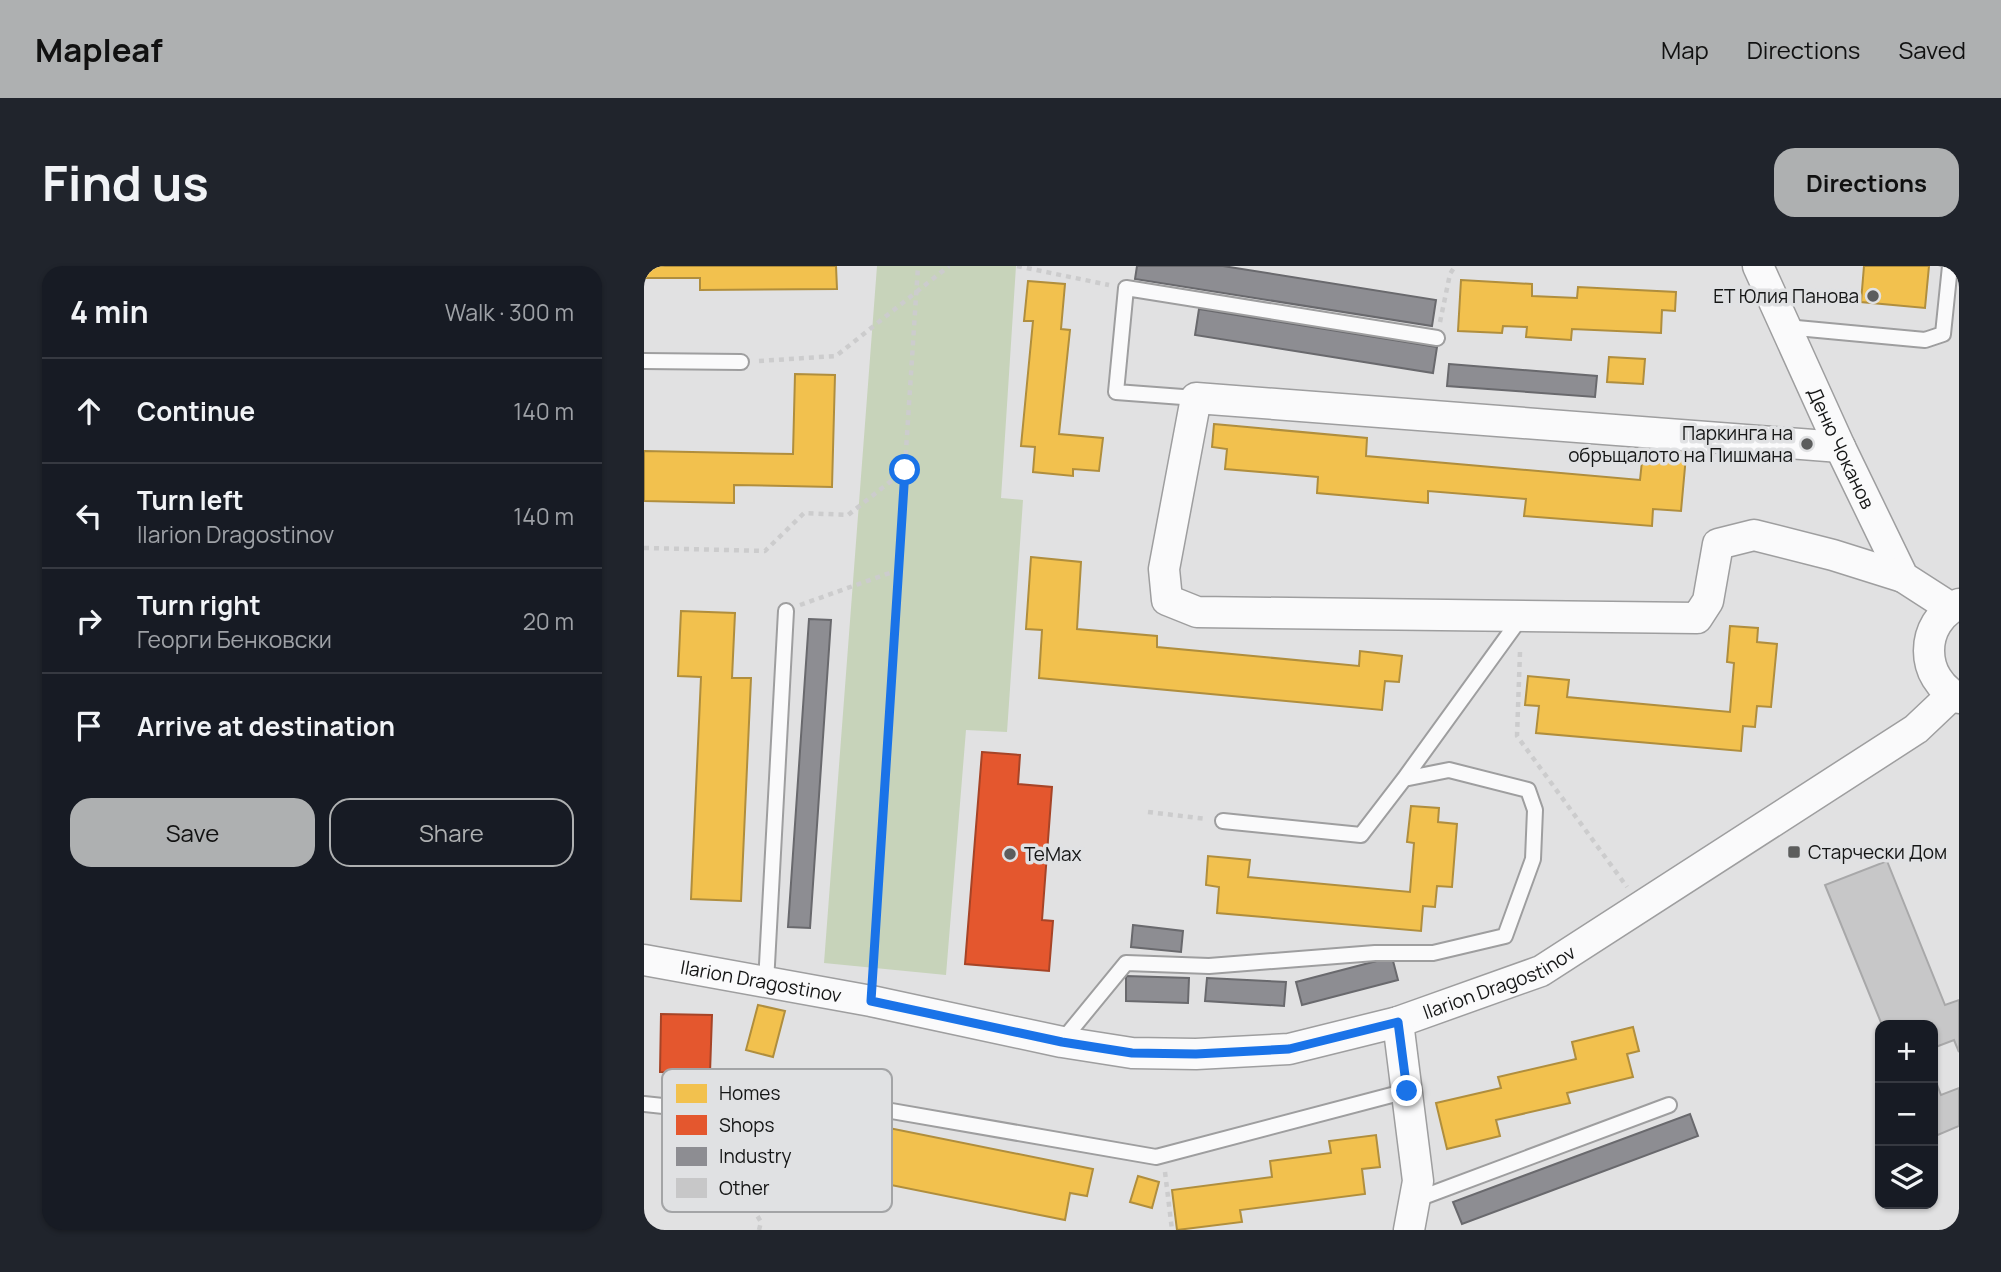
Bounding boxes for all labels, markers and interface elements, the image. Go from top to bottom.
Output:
text: Mapleaf [35,27,163,72]
text: Map [1661,33,1709,66]
text: Directions [1747,33,1860,66]
text: Saved [1898,33,1966,66]
button: Directions [1774,148,1959,217]
text: Find us [42,149,209,216]
place label: ЕТ Юлия Панова [1713,283,1859,309]
marker: ЕТ Юлия Панова [1865,288,1881,304]
text: 4 min [70,291,148,332]
text: Walk · 300 m [445,296,574,328]
street label: Деню Чоканов [1802,383,1881,513]
icon: ahead [70,392,108,430]
text: Continue [137,393,255,429]
text: 140 m [513,395,574,427]
place label: Паркинга на обръщалото на Пишмана [1568,420,1793,468]
marker: Паркинга на обръщалото на Пишмана [1799,436,1815,452]
route start [889,454,920,485]
text: Turn left [137,482,244,518]
icon: left [70,497,108,535]
text: 140 m [513,500,574,532]
text: Ilarion Dragostinov [137,518,334,550]
text: Turn right [137,587,261,623]
icon: right [70,602,108,640]
text: 20 m [523,605,574,637]
text: Георги Бенковски [137,623,332,655]
icon: arrive [70,707,108,745]
text: Arrive at destination [137,708,395,744]
button: Save [70,798,315,867]
button: Share [329,798,574,867]
place label: Старчески Дом [1808,839,1947,865]
place label: TeMax [1024,841,1081,867]
marker: Старчески Дом [1786,844,1802,860]
marker: TeMax [1002,846,1018,862]
street label: Ilarion Dragostinov [1419,939,1581,1025]
street label: Ilarion Dragostinov [679,954,844,1009]
map controls [1875,1020,1938,1209]
button: + [1875,1020,1938,1083]
legend [662,1069,892,1212]
route end [1391,1075,1422,1106]
text: Homes [719,1080,780,1106]
button: − [1875,1083,1938,1146]
text: Shops [719,1112,774,1138]
text: Industry [719,1143,792,1169]
button: layers [1875,1146,1938,1209]
text: Other [719,1175,770,1201]

